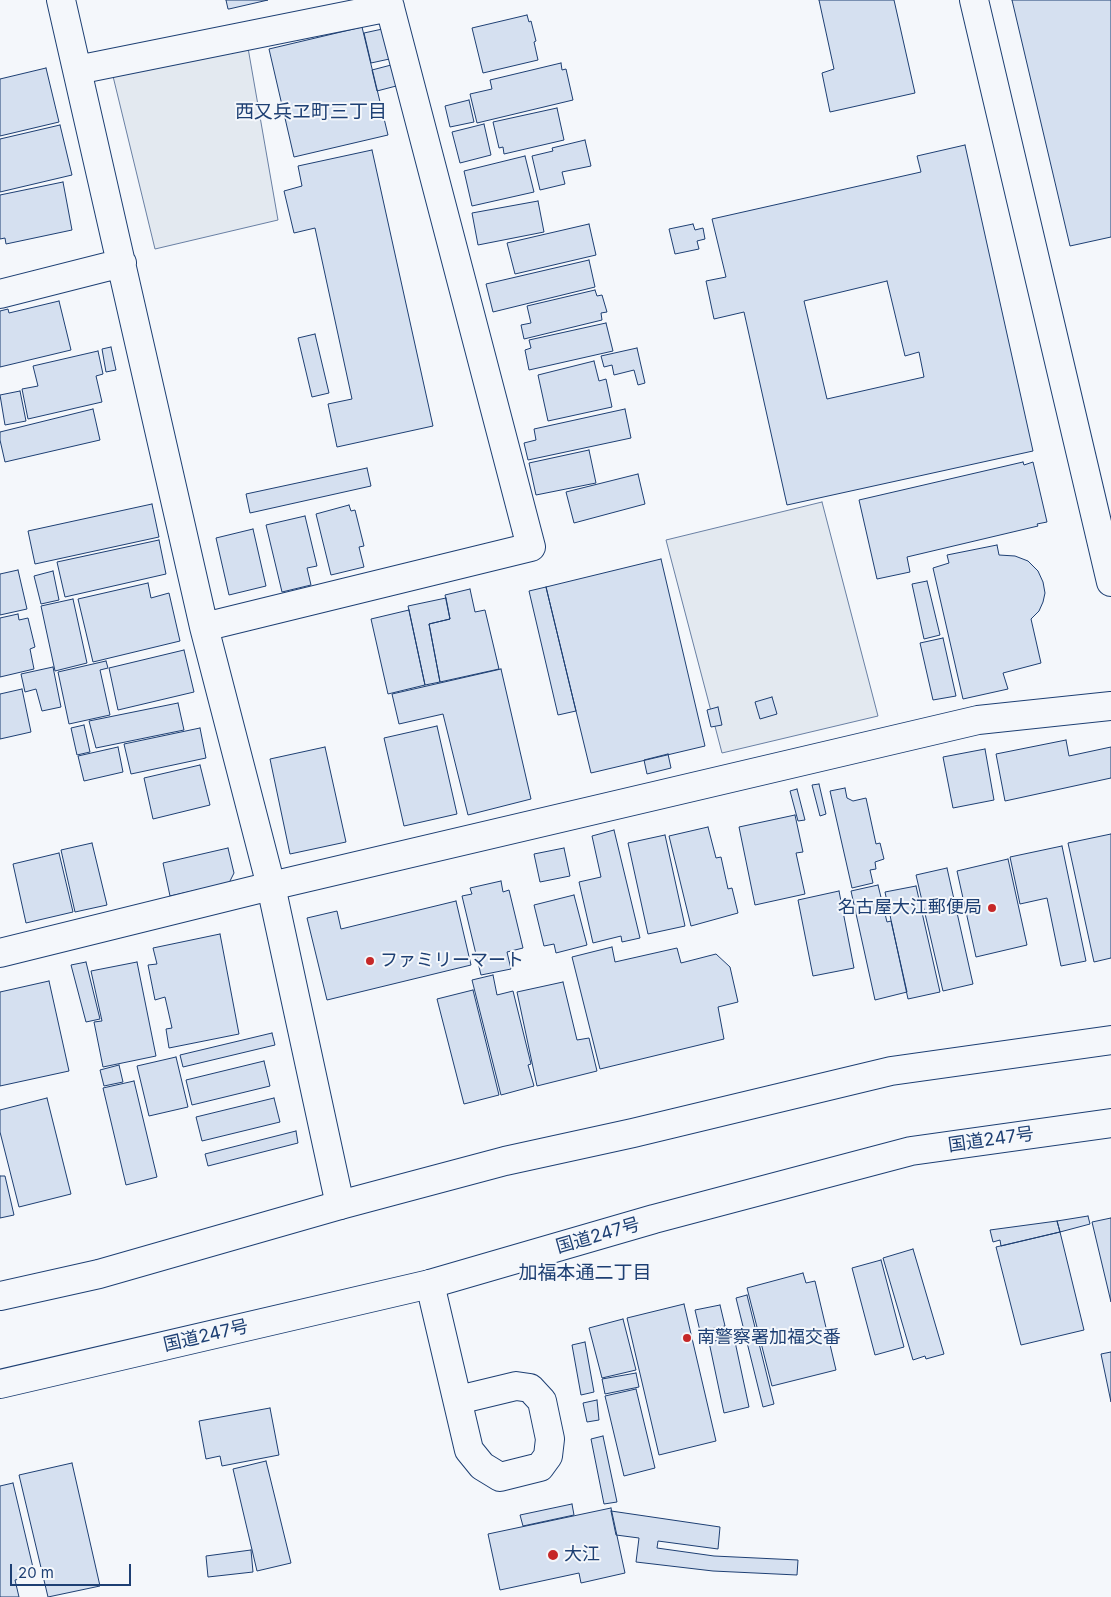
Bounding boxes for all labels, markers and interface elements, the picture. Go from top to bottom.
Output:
district label: 西又兵ヱ町三丁目 [235,101,387,123]
place label: 名古屋大江郵便局 [838,897,982,919]
marker: 名古屋大江郵便局 [986,902,998,914]
place label: ファミリーマート [380,950,524,972]
marker: ファミリーマート [364,955,376,967]
street label: 国道247号 [947,1123,1035,1157]
street label: 国道247号 [553,1214,643,1258]
district label: 加福本通二丁目 [519,1262,651,1284]
street label: 国道247号 [161,1316,251,1356]
place label: 南警察署加福交番 [697,1327,841,1349]
marker: 南警察署加福交番 [681,1332,693,1344]
place label: 大江 [564,1544,600,1566]
marker: 大江 [546,1548,560,1562]
scale bar [12,1554,134,1586]
text: 20 m [18,1563,54,1582]

